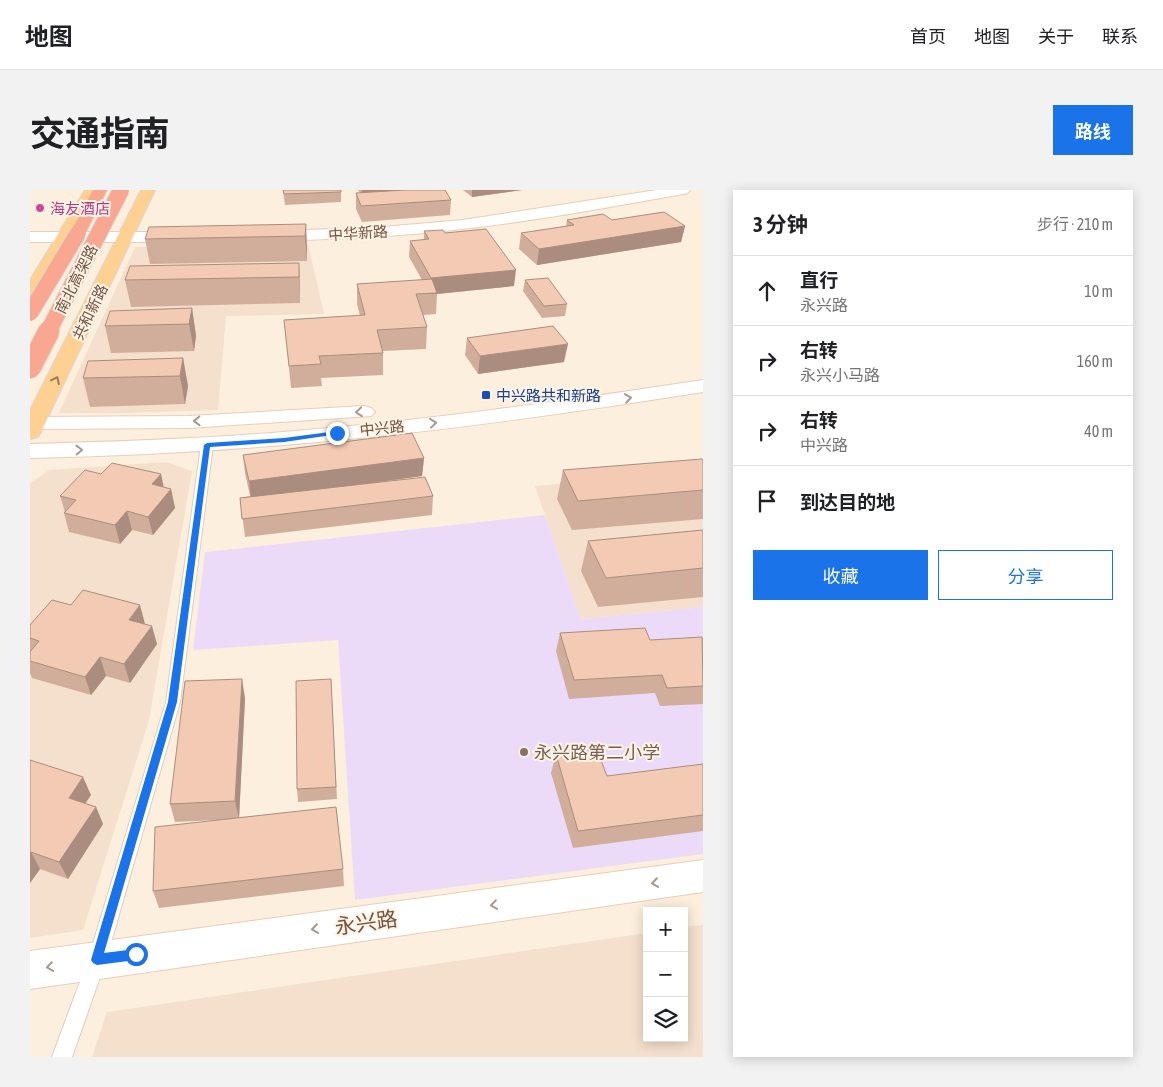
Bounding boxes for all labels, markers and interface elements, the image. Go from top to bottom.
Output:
text: 地图 [25,23,73,50]
text: 首页 [910,26,946,47]
text: 地图 [974,26,1010,47]
text: 关于 [1038,26,1074,47]
text: 联系 [1102,26,1138,47]
button: 路线 [1053,105,1133,155]
text: 交通指南 [30,113,170,153]
place label: 海友酒店 [50,200,110,217]
marker: 海友酒店 [34,202,46,214]
text: 3 分钟 [753,212,808,236]
text: 步行 · 210 m [1037,215,1113,233]
street label: 中华新路 [327,222,389,244]
street label: 南北高架路 [51,242,101,316]
text: 直行 [800,269,838,291]
icon: ahead [753,277,781,305]
street label: 共和新路 [69,281,111,343]
text: 10 m [1084,282,1113,300]
text: 永兴路 [800,296,848,314]
text: 右转 [800,339,838,361]
icon: right [753,347,781,375]
text: 160 m [1077,352,1113,370]
text: 永兴小马路 [800,366,880,384]
one-way arrow [50,376,60,385]
place label: 中兴路共和新路 [496,387,601,404]
marker: 中兴路共和新路 [480,389,492,401]
one-way arrow [624,393,633,403]
one-way arrow [355,406,363,417]
text: 右转 [800,409,838,431]
one-way arrow [193,416,201,427]
street label: 中兴路 [359,417,405,439]
icon: right [753,417,781,445]
one-way arrow [429,418,437,429]
route end [326,422,349,445]
text: 40 m [1084,422,1113,440]
text: 中兴路 [800,436,848,454]
one-way arrow [75,445,83,455]
icon: arrive [753,487,781,515]
text: 到达目的地 [800,491,895,513]
button: 收藏 [753,550,928,600]
button: 分享 [938,550,1113,600]
place label: 永兴路第二小学 [534,742,660,763]
marker: 永兴路第二小学 [518,746,530,758]
one-way arrow [650,877,658,888]
one-way arrow [489,899,497,910]
street label: 永兴路 [333,906,399,938]
map controls [643,907,688,1042]
button: + [643,907,688,952]
one-way arrow [311,924,320,934]
route start [125,943,148,966]
button: − [643,952,688,997]
one-way arrow [46,961,55,971]
button: layers [643,997,688,1042]

